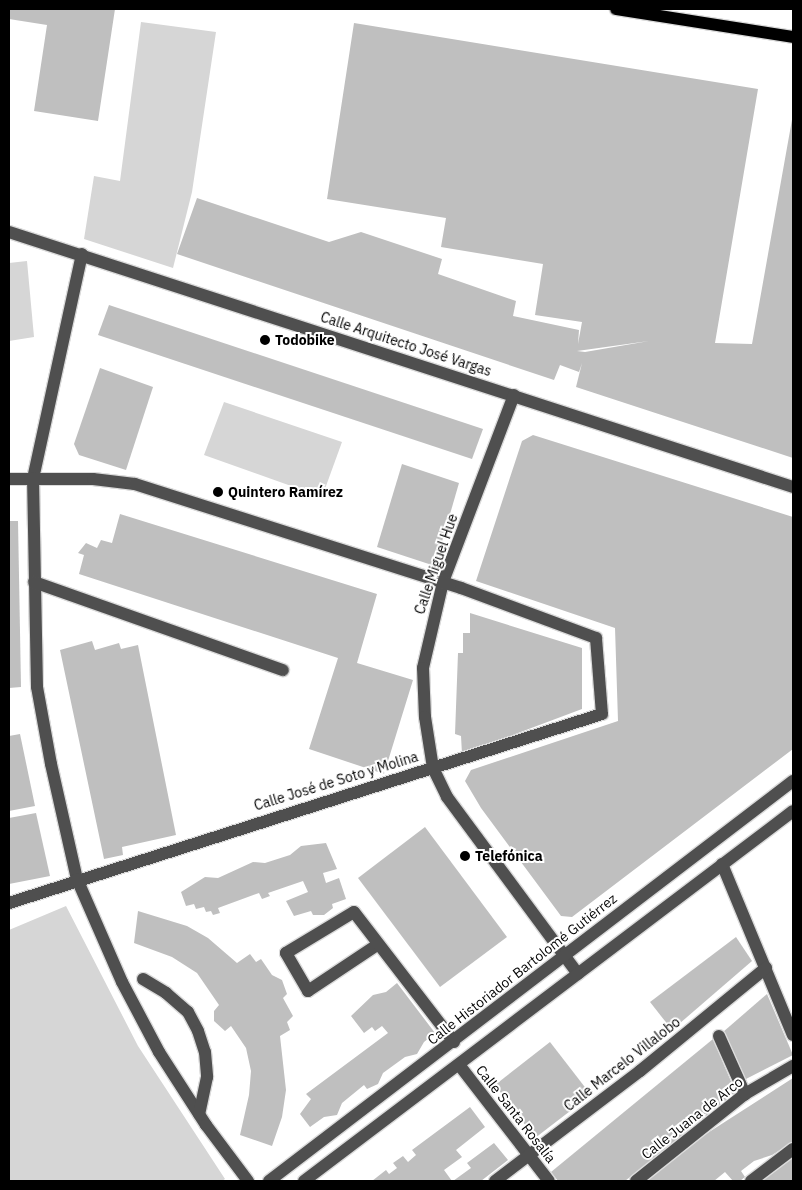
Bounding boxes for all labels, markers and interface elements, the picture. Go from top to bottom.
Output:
street label: Calle Arquitecto José Vargas [318,308,494,380]
place label: Todobike [275,332,335,348]
marker: Todobike [259,334,271,346]
place label: Quintero Ramírez [228,484,343,500]
marker: Quintero Ramírez [212,486,224,498]
street label: Calle Miguel Hue [411,512,461,616]
street label: Calle José de Soto y Molina [252,748,420,814]
place label: Telefónica [475,848,543,864]
marker: Telefónica [459,850,471,862]
street label: Calle Historiador Bartolomé Gutiérrez [424,890,620,1048]
street label: Calle Marcelo Villalobo [561,1013,683,1115]
street label: Calle Santa Rosalía [473,1062,559,1166]
street label: Calle Juana de Arco [638,1073,746,1163]

